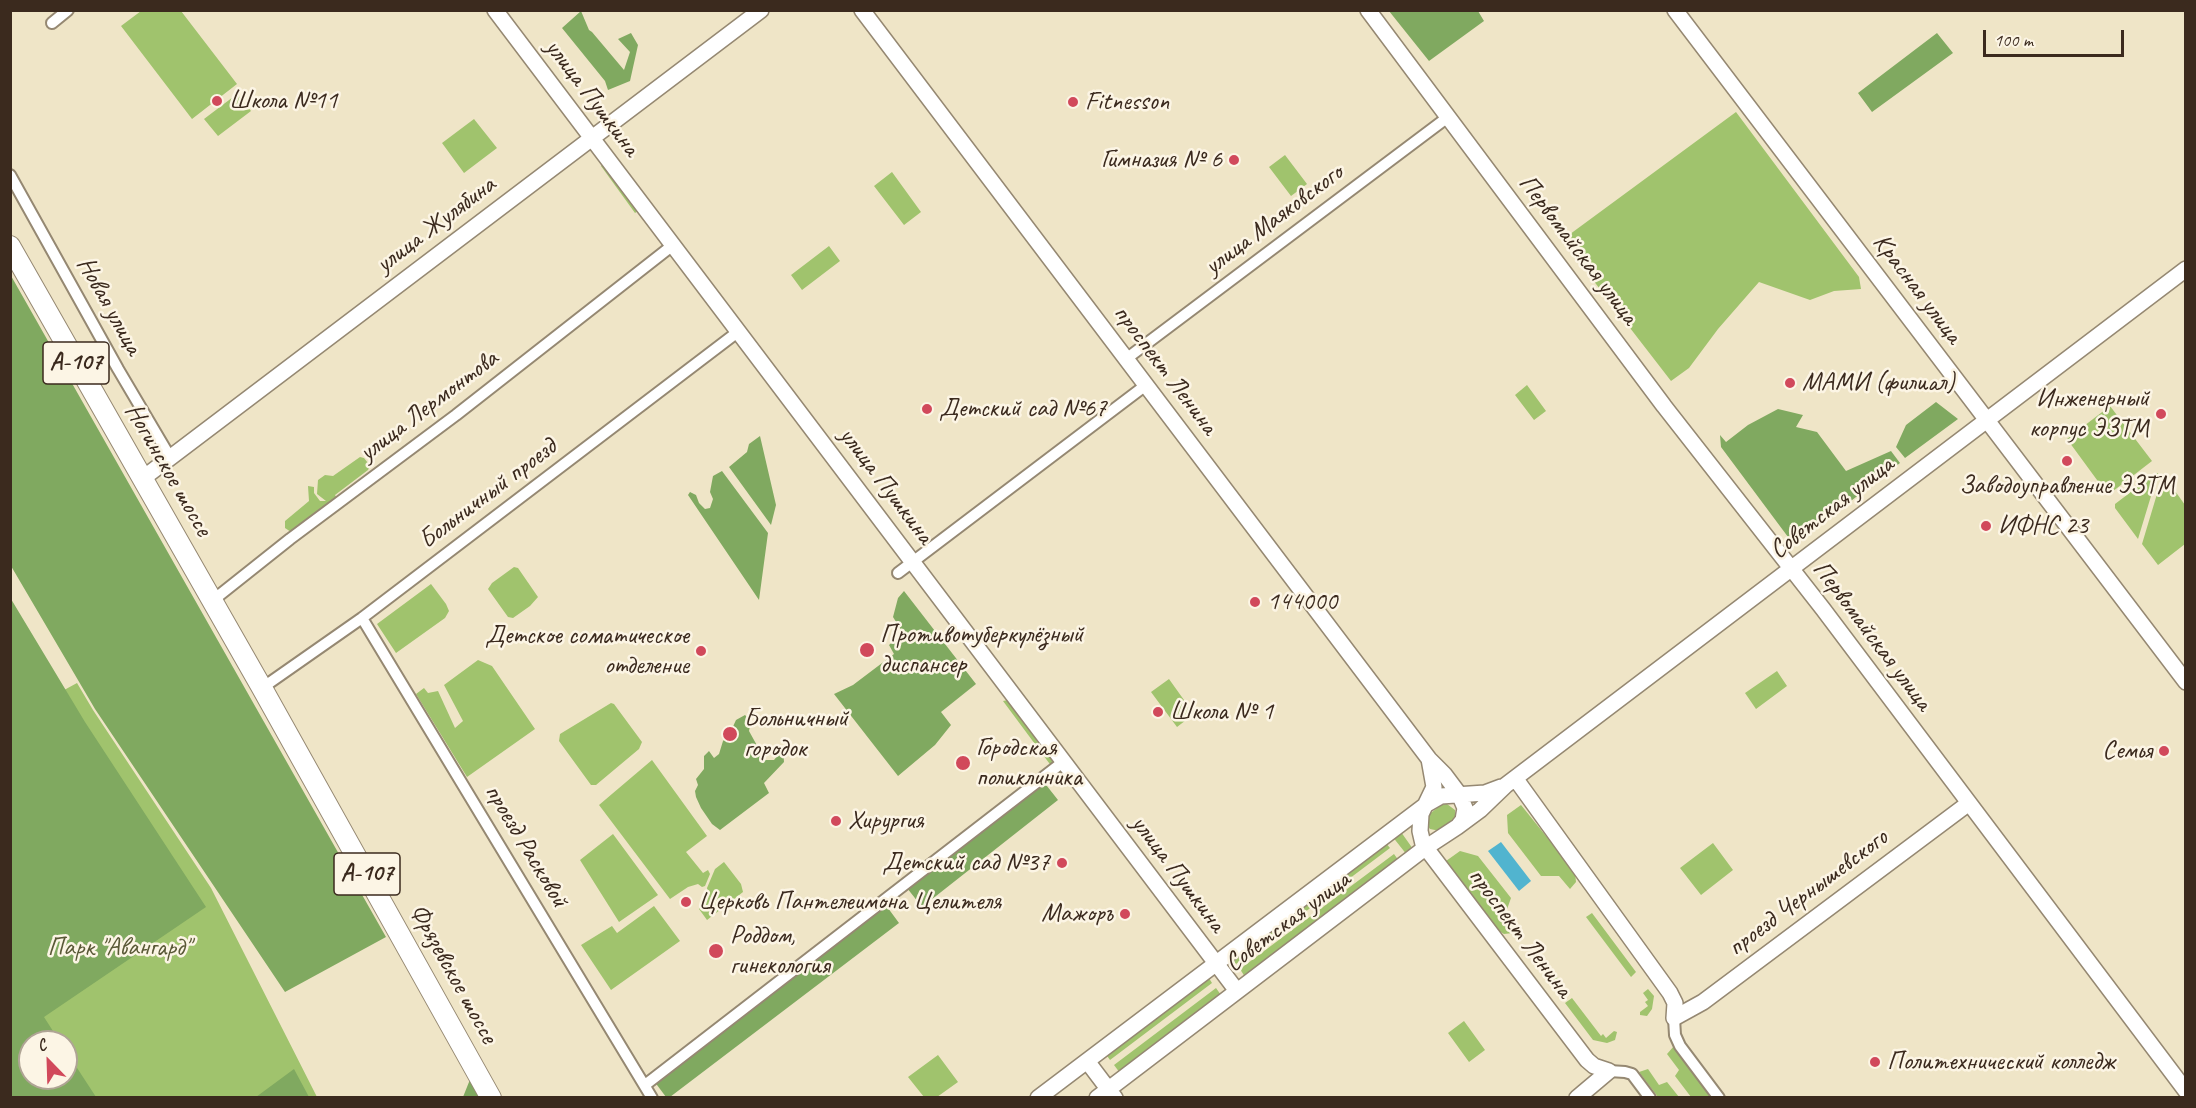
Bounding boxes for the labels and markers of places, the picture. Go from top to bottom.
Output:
place label: Школа №11 [229,85,338,117]
place label: Fitnesson [1085,86,1169,118]
marker: Школа №11 [210,94,224,108]
marker: Fitnesson [1066,95,1080,109]
place label: Гимназия № 6 [1101,144,1222,176]
marker: Гимназия № 6 [1227,153,1241,167]
place label: МАМИ (филиал) [1802,367,1955,399]
marker: МАМИ (филиал) [1783,376,1797,390]
place label: Инженерный корпус ЭЗТМ [2029,383,2149,444]
place label: Детский сад №67 [939,393,1107,425]
marker: Детский сад №67 [920,402,934,416]
marker: Инженерный корпус ЭЗТМ [2154,407,2168,421]
marker: Заводоуправление ЭЗТМ [2060,454,2074,468]
place label: Заводоуправление ЭЗТМ [1959,470,2175,502]
place label: ИФНС 23 [1998,510,2088,542]
marker: ИФНС 23 [1979,519,1993,533]
place label: 144000 [1267,586,1337,618]
marker: 144000 [1248,595,1262,609]
place label: Противотуберкулёзный диспансер [880,619,1083,680]
place label: Детское соматическое отделение [485,620,689,682]
marker: Противотуберкулёзный диспансер [858,641,876,659]
marker: Детское соматическое отделение [694,644,708,658]
place label: Школа № 1 [1170,696,1273,728]
place label: Больничный городок [744,703,848,764]
marker: Школа № 1 [1151,705,1165,719]
marker: Больничный городок [721,725,739,743]
place label: Городская поликлиника [976,732,1082,794]
place label: Семья [2102,735,2152,767]
marker: Семья [2157,744,2171,758]
marker: Городская поликлиника [954,754,972,772]
place label: Хирургия [848,805,924,837]
marker: Хирургия [829,814,843,828]
place label: Детский сад №37 [882,847,1050,879]
marker: Детский сад №37 [1055,856,1069,870]
place label: Церковь Пантелеимона Целителя [698,886,1001,918]
marker: Церковь Пантелеимона Целителя [679,895,693,909]
place label: Мажоръ [1041,898,1113,930]
marker: Мажоръ [1118,907,1132,921]
place label: Роддом, гинекология [730,920,830,982]
marker: Роддом, гинекология [707,942,725,960]
place label: Политехнический колледж [1887,1046,2115,1078]
marker: Политехнический колледж [1868,1055,1882,1069]

